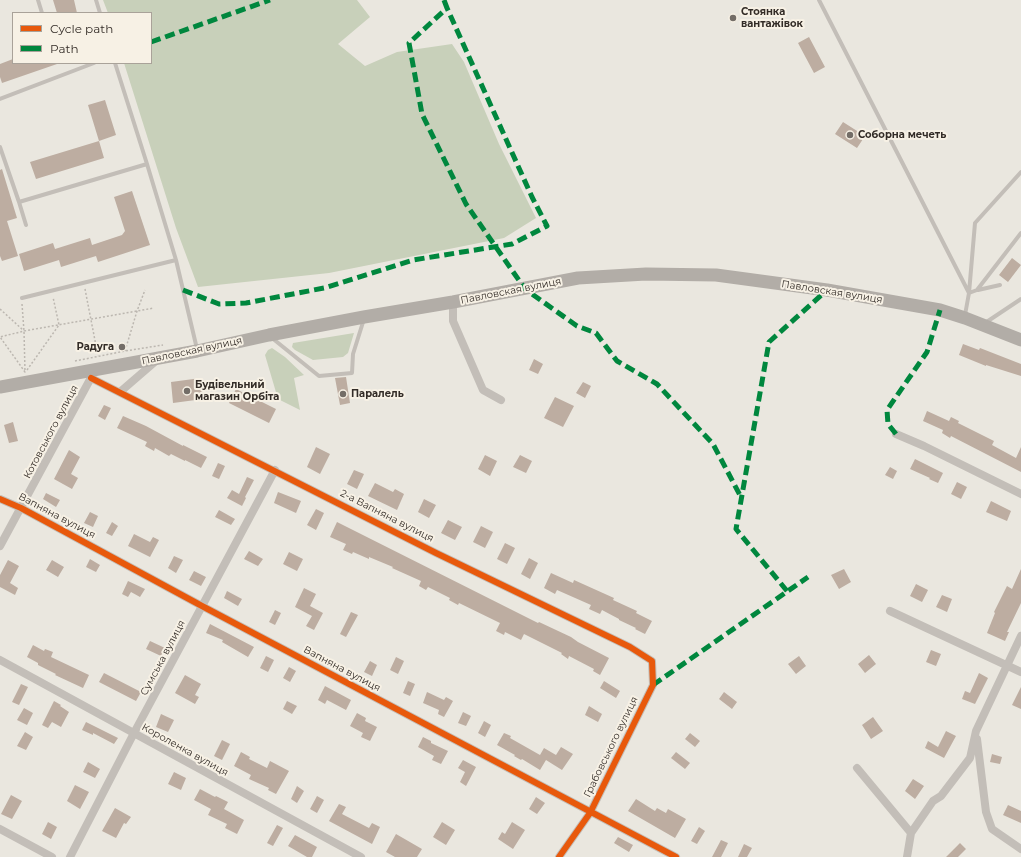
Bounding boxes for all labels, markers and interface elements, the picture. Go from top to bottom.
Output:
place label: Стоянка вантажівок [741,6,803,30]
legend [12,12,152,64]
marker: Стоянка вантажівок [728,13,738,23]
text: Cycle path [50,21,113,36]
text: Path [50,41,79,56]
place label: Соборна мечеть [858,129,946,141]
marker: Соборна мечеть [845,130,855,140]
street label: Павловская вулиця [460,275,562,307]
street label: Павловская вулиця [781,278,883,306]
street label: Павловская вулиця [141,334,243,368]
place label: Радуга [77,341,114,353]
marker: Радуга [117,342,127,352]
place label: Будівельний магазин Орбіта [195,379,279,402]
street label: Котовського вулиця [21,383,81,481]
marker: Будівельний магазин Орбіта [182,386,192,396]
place label: Паралель [351,388,404,400]
marker: Паралель [338,389,348,399]
street label: 2-а Вапняна вулиця [338,487,436,545]
street label: Вапняна вулиця [16,491,98,541]
street label: Сумська вулиця [138,618,188,698]
street label: Вапняна вулиця [301,644,383,694]
street label: Грабовського вулиця [581,695,641,799]
street label: Короленка вулиця [140,721,230,779]

